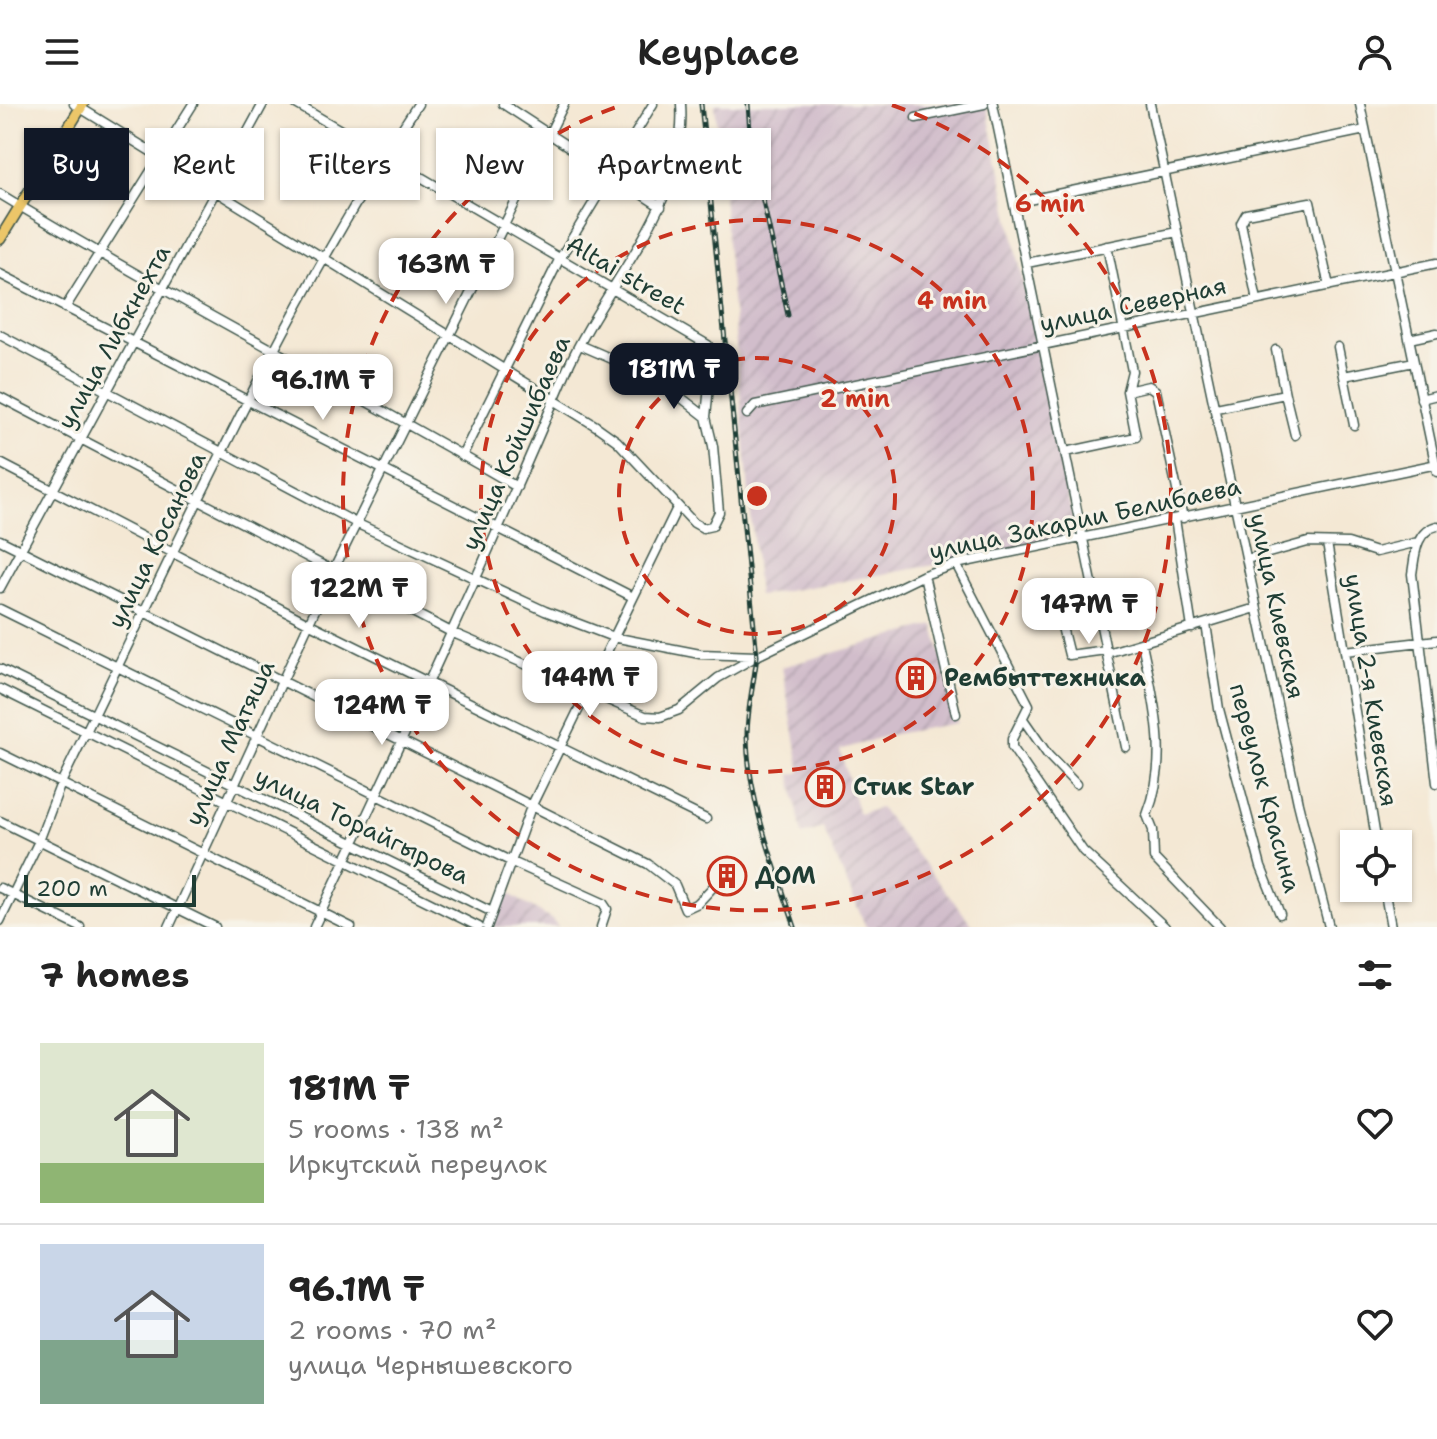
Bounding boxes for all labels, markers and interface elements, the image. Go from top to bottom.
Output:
text: Keyplace [637,28,800,77]
icon: menu [40,30,84,74]
icon: person [1353,30,1397,74]
chip: Buy [24,128,129,200]
chip: Rent [145,128,264,200]
chip: Filters [280,128,420,200]
chip: New [436,128,553,200]
chip: Apartment [569,128,771,200]
text: 6 min [1015,188,1085,220]
street label: Altai street [560,228,692,322]
pin: 163M ₸ [381,238,511,306]
street label: улица Либкнехта [50,239,178,435]
text: 163M ₸ [397,246,495,281]
street label: улица Северная [1037,270,1229,340]
text: 4 min [917,285,987,317]
street label: улица Койшибаева [454,331,578,555]
pin: 181M ₸ [609,343,739,411]
text: 181M ₸ [627,351,721,386]
pin: 96.1M ₸ [249,354,397,422]
text: 96.1M ₸ [271,362,375,397]
text: 2 min [820,383,890,415]
street label: улица Косанова [100,446,214,633]
street label: улица Закарии Белибаева [926,470,1244,568]
centre of rings [743,482,771,510]
street label: улица Киевская [1242,510,1312,702]
pin: 122M ₸ [294,562,424,630]
text: 122M ₸ [310,570,408,605]
street label: улица 2-я Киевская [1337,571,1405,809]
pin: 147M ₸ [1024,578,1154,646]
text: 147M ₸ [1040,586,1138,621]
pin: 144M ₸ [525,651,655,719]
street label: улица Матяша [178,655,282,831]
building icon: Рембыттехника [895,657,937,699]
text: 144M ₸ [540,659,640,694]
place label: Рембыттехника [944,662,1146,694]
pin: 124M ₸ [317,679,447,747]
street label: переулок Красина [1222,680,1308,896]
text: 124M ₸ [333,687,431,722]
street label: улица Торайгырова [249,760,475,892]
building icon: Стик Star [804,766,846,808]
place label: Стик Star [853,771,975,803]
map controls [1340,830,1412,902]
button: locate [1340,830,1412,902]
building icon: ДОМ [706,855,748,897]
place label: ДОМ [755,860,816,892]
scale bar [24,871,196,907]
text: 200 m [36,874,108,903]
text: 7 homes [40,952,189,998]
icon: filters [1353,953,1397,997]
text: 181M ₸ [288,1065,410,1111]
icon: home [104,1075,200,1171]
icon: heart [1353,1101,1397,1145]
text: 5 rooms · 138 m² [288,1111,504,1146]
text: Иркутский переулок [288,1146,547,1181]
text: 96.1M ₸ [288,1266,424,1312]
icon: home [104,1276,200,1372]
icon: heart [1353,1302,1397,1346]
text: 2 rooms · 70 m² [288,1312,497,1347]
text: улица Чернышевского [288,1347,573,1382]

